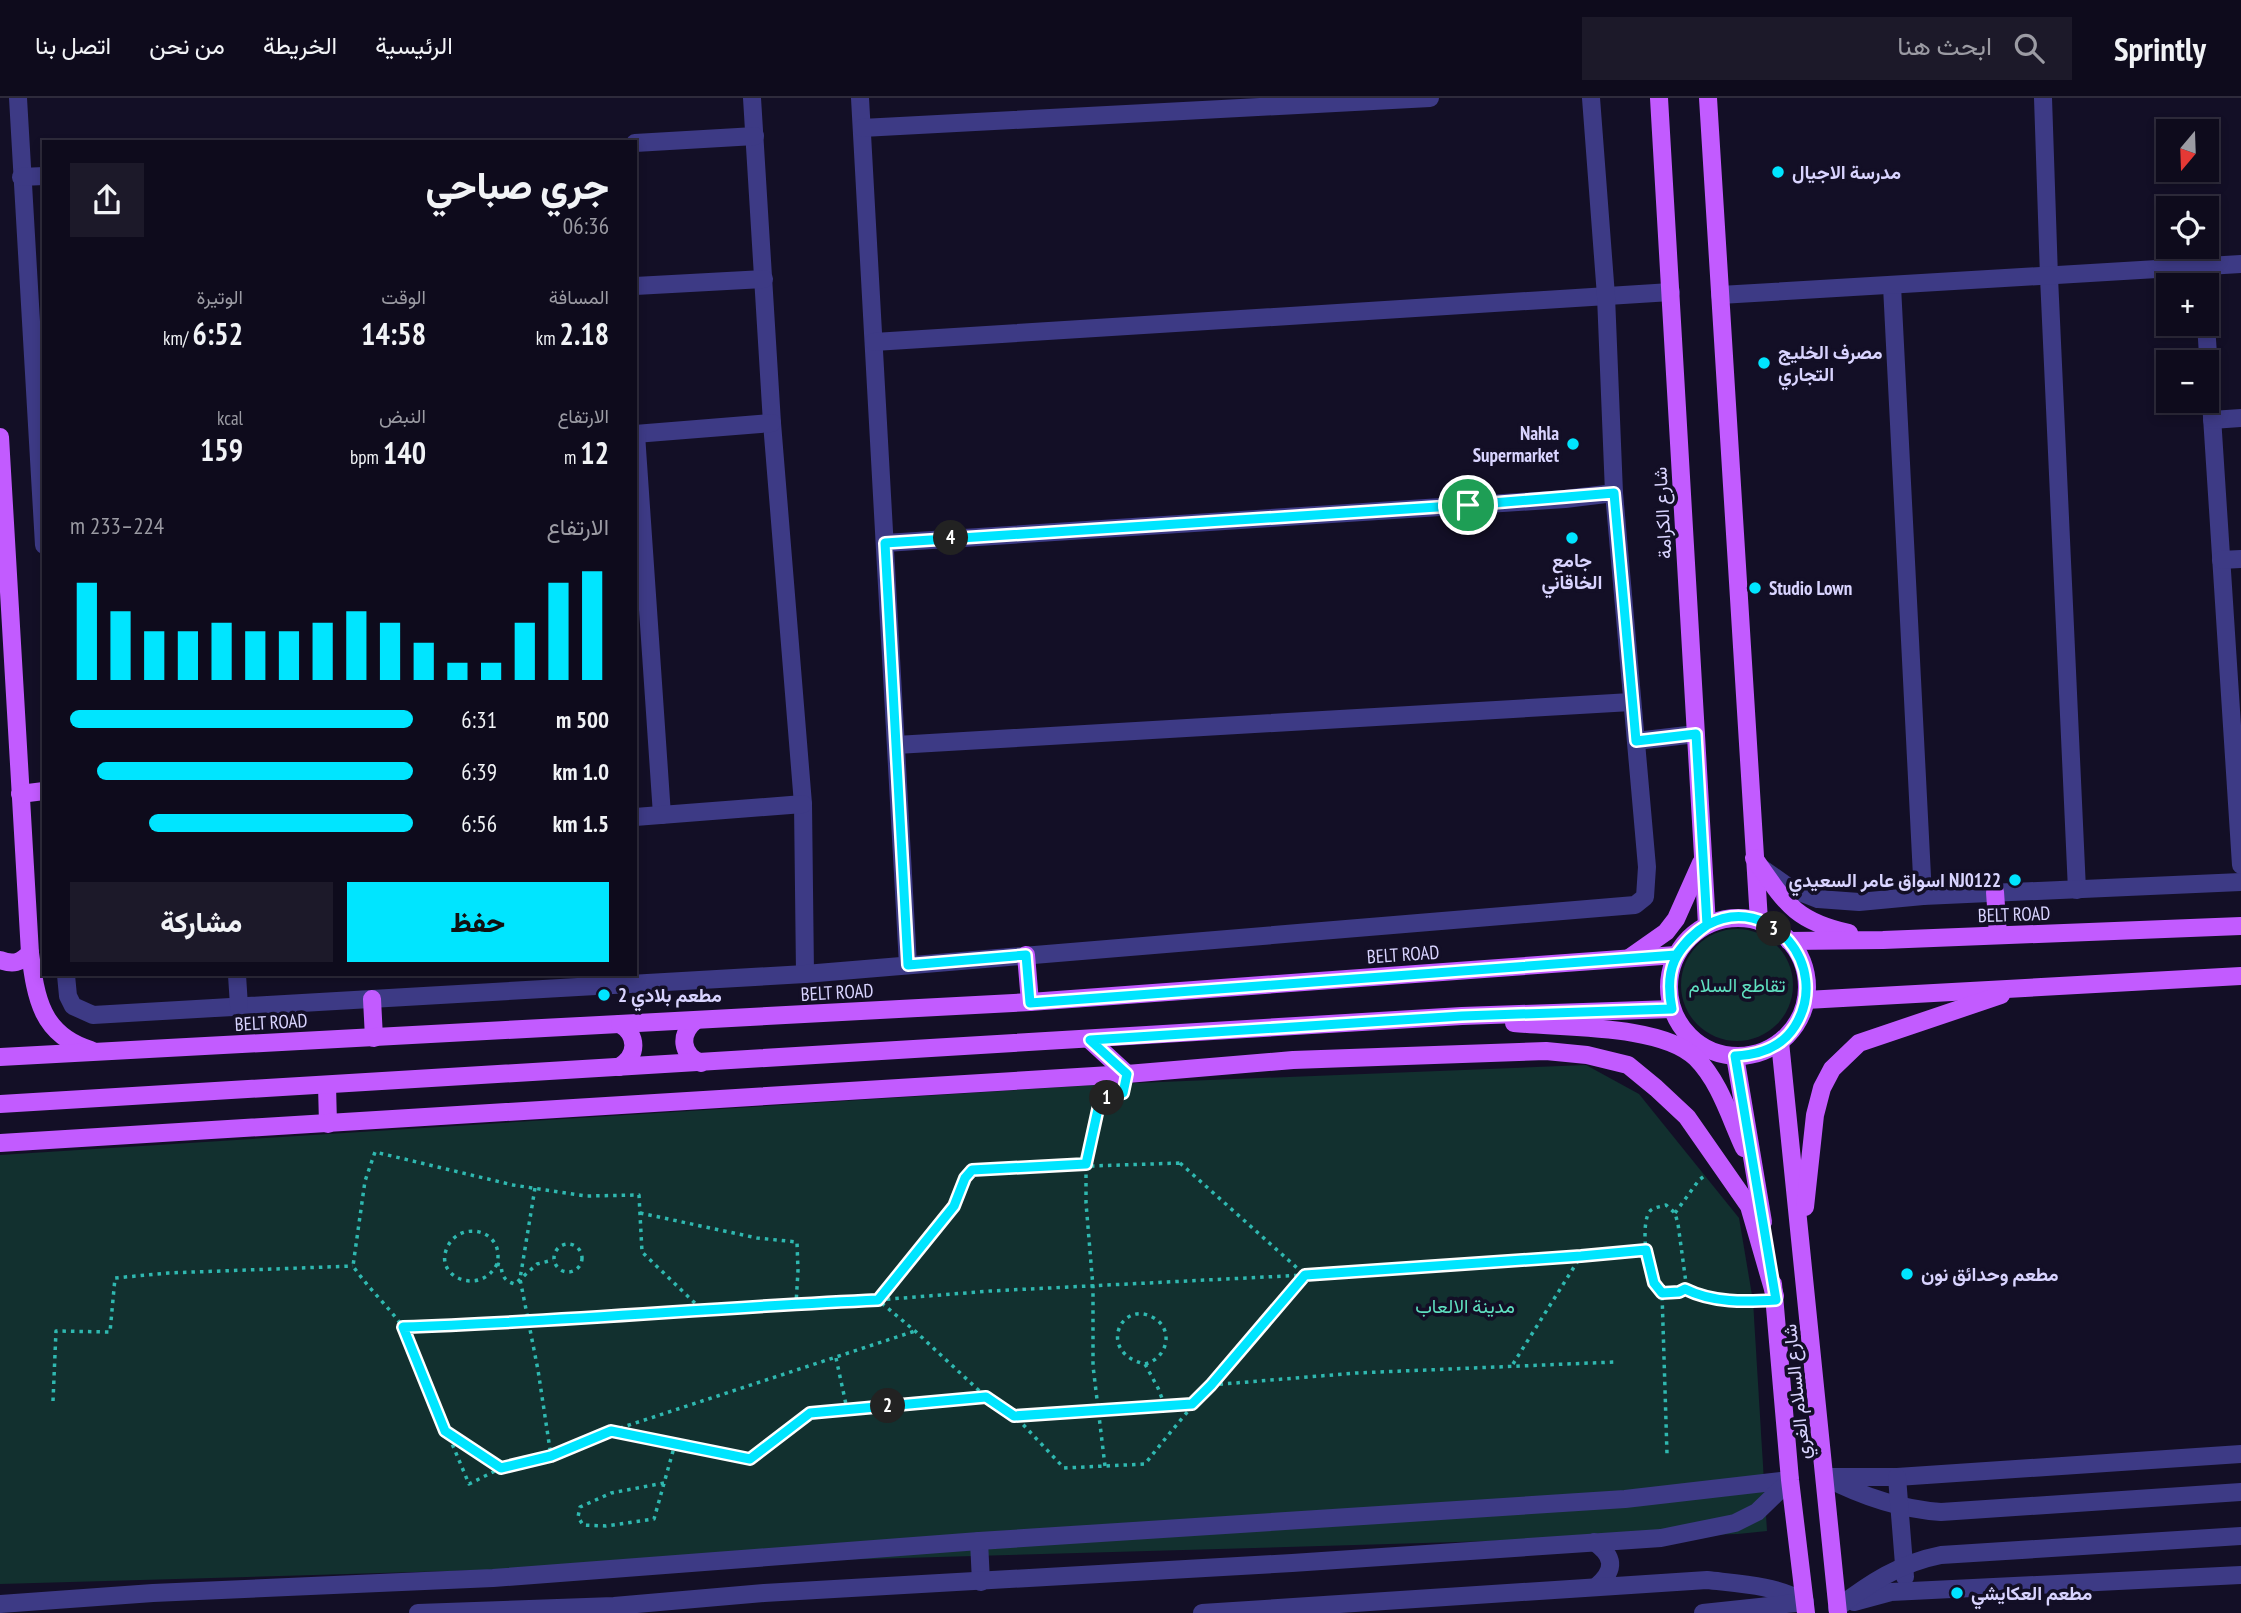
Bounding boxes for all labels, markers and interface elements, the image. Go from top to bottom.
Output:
search box [1582,17,2072,80]
text: Sprintly [2114,27,2206,70]
text: ابحث هنا [1897,29,1992,62]
icon: search [2010,29,2048,67]
text: اتصل بنا [35,30,111,61]
text: من نحن [149,30,225,61]
text: الخريطة [263,30,337,61]
text: الرئيسية [375,30,453,61]
north arrow [2156,119,2219,182]
map controls [2156,119,2219,413]
text: جري صباحي [425,160,609,209]
place label: مدرسة الاجيال [1792,160,1901,185]
button: share [70,163,144,237]
marker: مدرسة الاجيال [1770,164,1786,180]
button: locate [2156,196,2219,259]
text: 06:36 [563,211,609,240]
button: + [2156,273,2219,336]
text: الوتيرة [197,285,243,309]
text: الوقت [381,285,426,309]
text: المسافة [549,285,609,309]
text: 6:52 [192,314,243,353]
text: 14:58 [361,314,426,353]
text: 2.18 [560,314,609,353]
text: /km [163,326,192,350]
text: km [536,326,560,350]
place label: مصرف الخليج التجاري [1778,340,1882,391]
button: − [2156,350,2219,413]
marker: مصرف الخليج التجاري [1756,355,1772,371]
text: النبض [379,404,426,428]
text: الارتفاع [557,404,609,428]
text: kcal [217,406,243,430]
place label: Nahla Supermarket [1473,421,1559,467]
text: 159 [200,430,243,469]
text: 140 [383,433,426,472]
text: 12 [580,433,609,472]
marker: Nahla Supermarket [1565,436,1581,452]
text: bpm [350,445,383,469]
text: m [564,445,580,469]
street label: شارع الكرامة [1648,466,1677,560]
pin [1438,475,1498,535]
icon: arrive [1449,486,1487,524]
text: 224–233 m [70,511,164,540]
text: الارتفاع [547,512,609,541]
pin: 4 [934,520,968,556]
text: 4 [946,525,955,549]
marker: جامع الخاقاني [1564,530,1580,546]
place label: جامع الخاقاني [1541,548,1603,599]
place label: Studio Lown [1769,576,1852,600]
marker: Studio Lown [1747,580,1763,596]
text: 6:31 [461,705,497,734]
text: 500 m [556,705,609,734]
text: 6:39 [461,757,497,786]
text: 1.0 km [553,757,609,786]
text: 6:56 [461,809,497,838]
text: 1.5 km [553,809,609,838]
place label: اسواق عامر السعيدي NJ0122 [1788,868,2001,897]
marker: اسواق عامر السعيدي NJ0122 [2007,872,2023,888]
button: مشاركة [70,882,333,962]
button: حفظ [347,882,609,962]
street label: BELT ROAD [1977,901,2051,927]
pin: 3 [1756,912,1792,946]
text: 3 [1769,916,1778,940]
street label: BELT ROAD [1366,939,1440,969]
park label: تقاطع السلام [1688,973,1786,999]
street label: BELT ROAD [800,978,874,1006]
place label: مطعم بلادي 2 [618,983,722,1012]
marker: مطعم بلادي 2 [596,987,612,1003]
street label: BELT ROAD [234,1008,308,1036]
pin: 1 [1090,1080,1124,1116]
text: 1 [1102,1085,1111,1109]
place label: مطعم وحدائق نون [1921,1262,2059,1287]
marker: مطعم وحدائق نون [1899,1266,1915,1282]
park label: مدينة الالعاب [1415,1294,1515,1318]
street label: شارع السلام الغري [1777,1322,1819,1461]
pin: 2 [870,1388,906,1424]
text: 2 [883,1393,892,1417]
place label: مطعم العكايشي [1971,1581,2092,1610]
marker: مطعم العكايشي [1949,1585,1965,1601]

